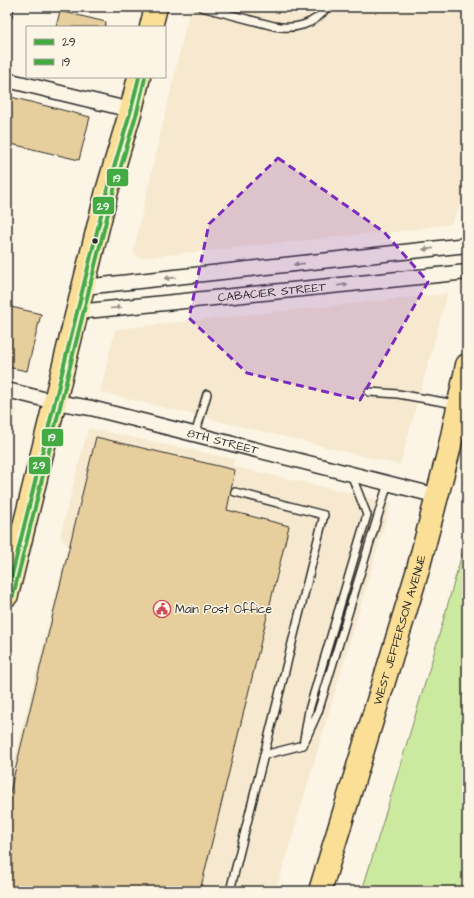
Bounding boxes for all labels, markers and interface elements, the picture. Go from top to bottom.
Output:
legend [26,26,166,78]
text: 29 [62,34,76,51]
text: 19 [62,54,71,71]
line badge: 19 [106,168,129,187]
text: 19 [113,171,121,186]
line badge: 29 [92,196,115,215]
text: 29 [96,199,109,214]
unlabelled marker [90,236,100,246]
one-way arrow [422,246,434,252]
one-way arrow [293,260,305,267]
one-way arrow [164,275,176,281]
street label: CABACIER STREET [217,278,327,307]
one-way arrow [337,282,349,288]
one-way arrow [110,305,122,312]
street label: 8TH STREET [185,425,261,459]
line badge: 19 [41,428,64,447]
text: 19 [48,430,56,445]
line badge: 29 [28,456,51,475]
text: 29 [32,458,45,473]
street label: WEST JEFFERSON AVENUE [369,553,430,707]
public building icon: Main Post Office [152,599,172,619]
place label: Main Post Office [175,601,272,618]

